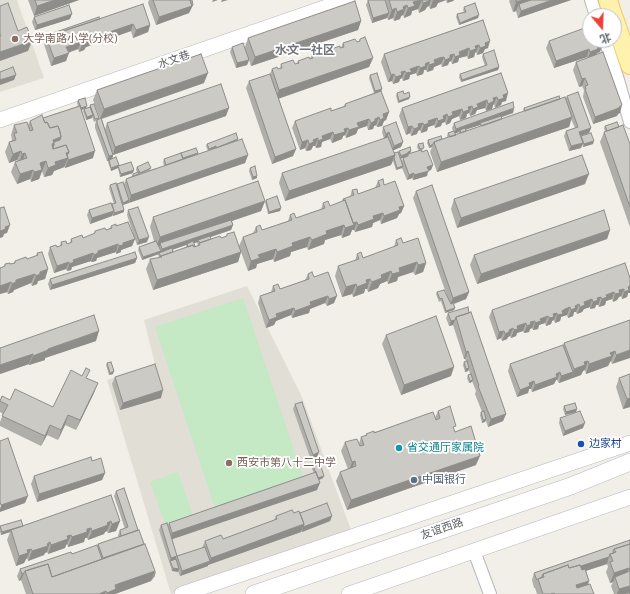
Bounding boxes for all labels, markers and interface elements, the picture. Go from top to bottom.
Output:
north arrow [582,8,622,48]
text: 北 [598,30,613,48]
place label: 大学南路小学(分校) [23,32,117,46]
marker: 大学南路小学(分校) [10,34,20,44]
district label: 水文一社区 [275,44,335,58]
street label: 水文巷 [156,48,192,72]
place label: 边家村 [589,437,622,451]
marker: 边家村 [576,439,586,449]
place label: 省交通厅家属院 [407,441,484,455]
marker: 省交通厅家属院 [394,443,404,453]
place label: 西安市第八十二中学 [237,456,336,470]
marker: 西安市第八十二中学 [224,458,234,468]
place label: 中国银行 [422,473,466,487]
marker: 中国银行 [409,475,419,485]
street label: 友谊西路 [419,516,465,542]

